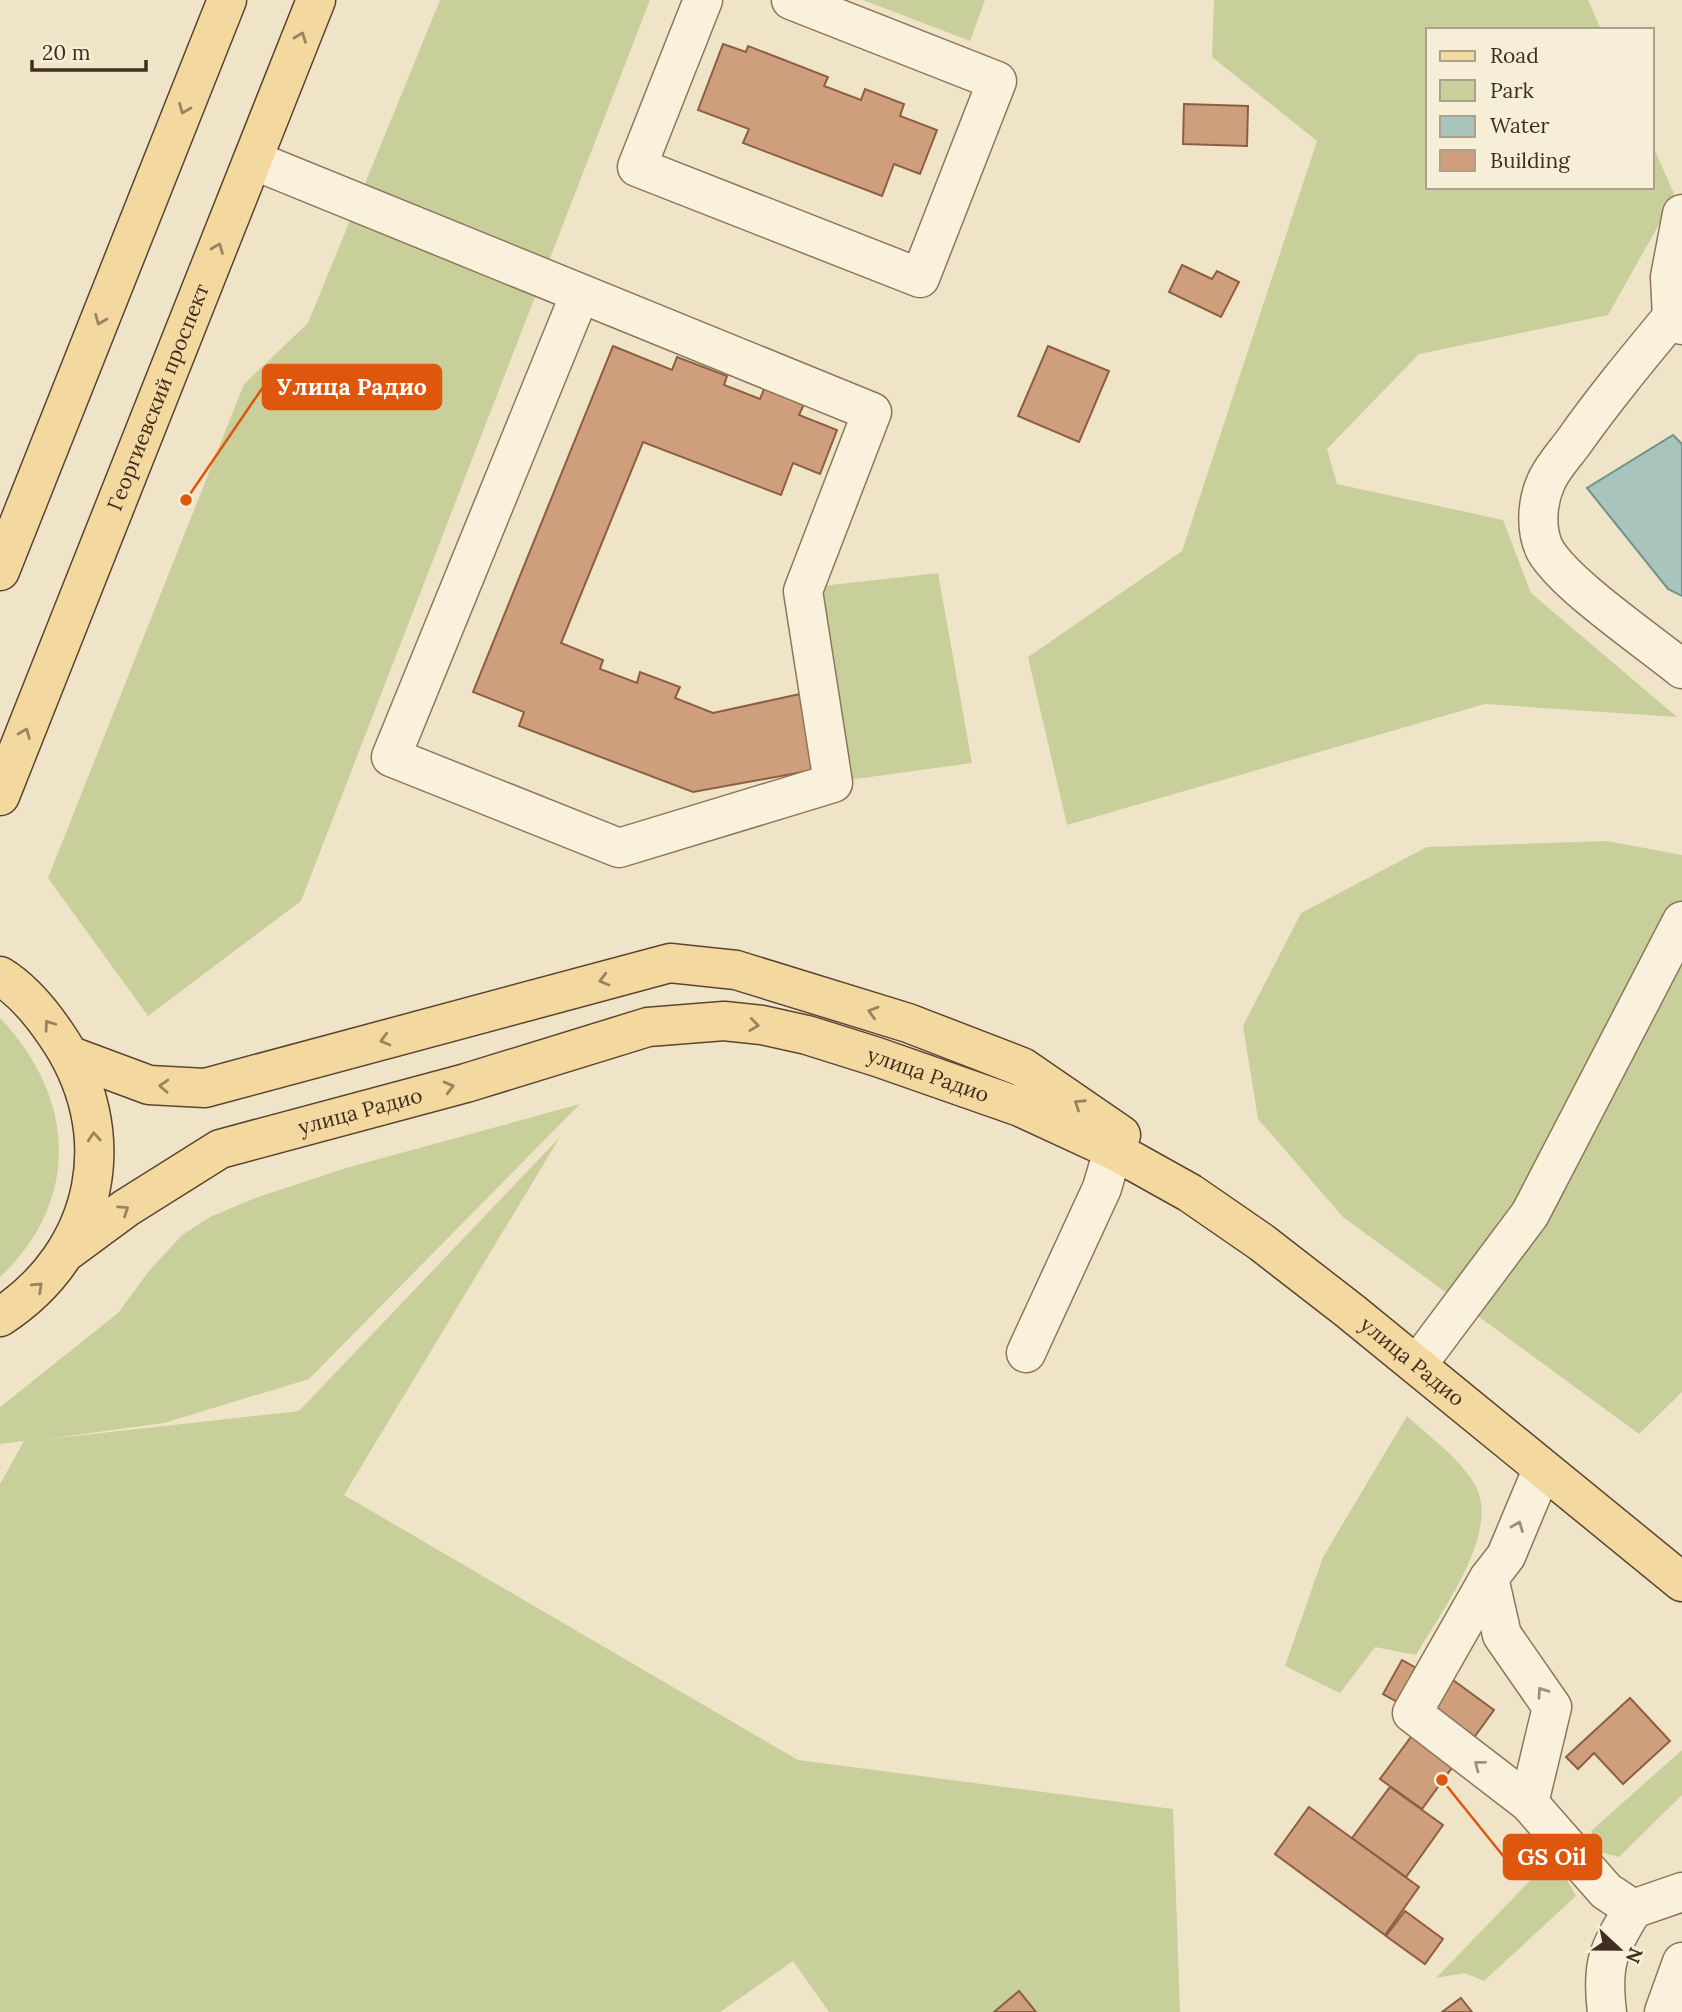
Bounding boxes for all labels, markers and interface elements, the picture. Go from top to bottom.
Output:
scale bar [32,28,145,72]
legend [1426,28,1654,189]
one-way arrow [293,31,307,43]
text: 20 m [42,39,91,66]
text: Road [1490,42,1539,69]
text: Park [1490,77,1534,104]
one-way arrow [178,102,192,114]
text: Water [1490,112,1549,139]
text: Building [1490,147,1570,174]
one-way arrow [210,243,224,255]
street label: Георгиевский проспект [101,280,215,514]
one-way arrow [94,314,108,326]
callout: Улица Радио [263,365,441,409]
text: Улица Радио [277,372,427,401]
one-way arrow [17,728,31,740]
one-way arrow [598,972,610,987]
one-way arrow [867,1005,879,1020]
one-way arrow [748,1017,759,1032]
one-way arrow [45,1020,58,1033]
one-way arrow [379,1032,391,1046]
street label: улица Радио [864,1041,993,1108]
one-way arrow [158,1079,169,1094]
street label: улица Радио [295,1081,425,1140]
one-way arrow [442,1081,454,1096]
one-way arrow [1074,1100,1087,1113]
one-way arrow [86,1131,101,1142]
one-way arrow [117,1205,130,1218]
one-way arrow [30,1283,43,1295]
street label: улица Радио [1355,1311,1470,1412]
one-way arrow [1509,1520,1523,1532]
one-way arrow [1538,1687,1550,1700]
one-way arrow [1474,1761,1487,1773]
callout: GS Oil [1504,1835,1601,1879]
text: GS Oil [1517,1842,1587,1871]
north arrow [1584,1914,1654,1984]
text: N [1621,1944,1649,1967]

